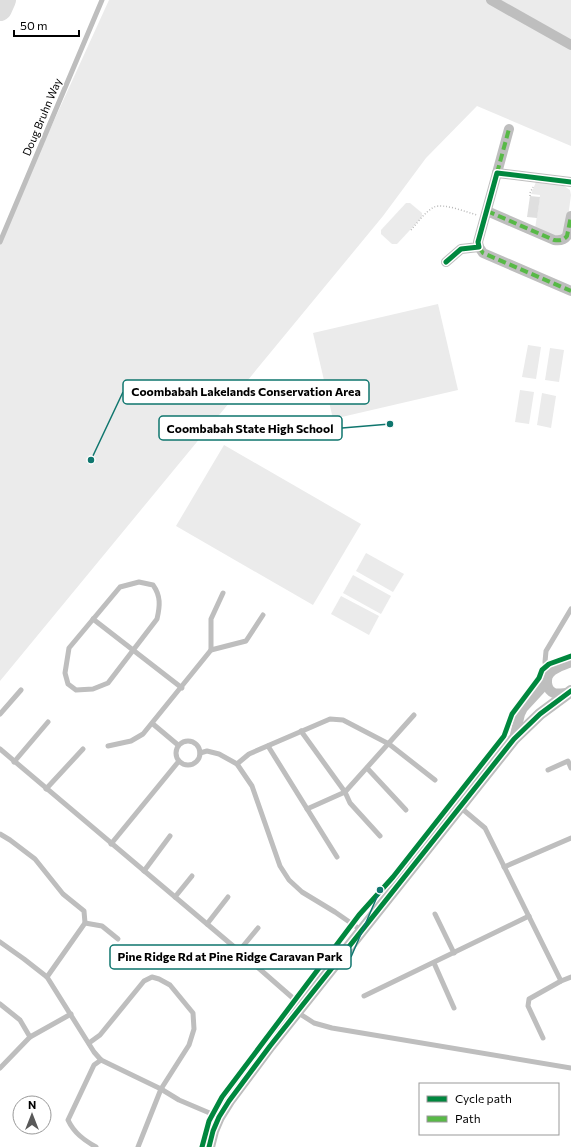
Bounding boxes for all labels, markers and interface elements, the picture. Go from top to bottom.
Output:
scale bar [14,12,79,38]
text: 50 m [20,18,48,32]
street label: Doug Bruhn Way [19,76,64,158]
callout: Coombabah Lakelands Conservation Area [123,380,369,404]
text: Coombabah Lakelands Conservation Area [131,384,361,398]
callout: Coombabah State High School [159,416,342,440]
text: Coombabah State High School [167,421,333,435]
callout: Pine Ridge Rd at Pine Ridge Caravan Park [110,945,351,969]
text: Pine Ridge Rd at Pine Ridge Caravan Park [117,949,343,963]
legend [419,1083,559,1135]
text: Cycle path [455,1091,512,1105]
north arrow [12,1095,52,1135]
text: N [28,1098,36,1111]
text: Path [455,1111,481,1125]

